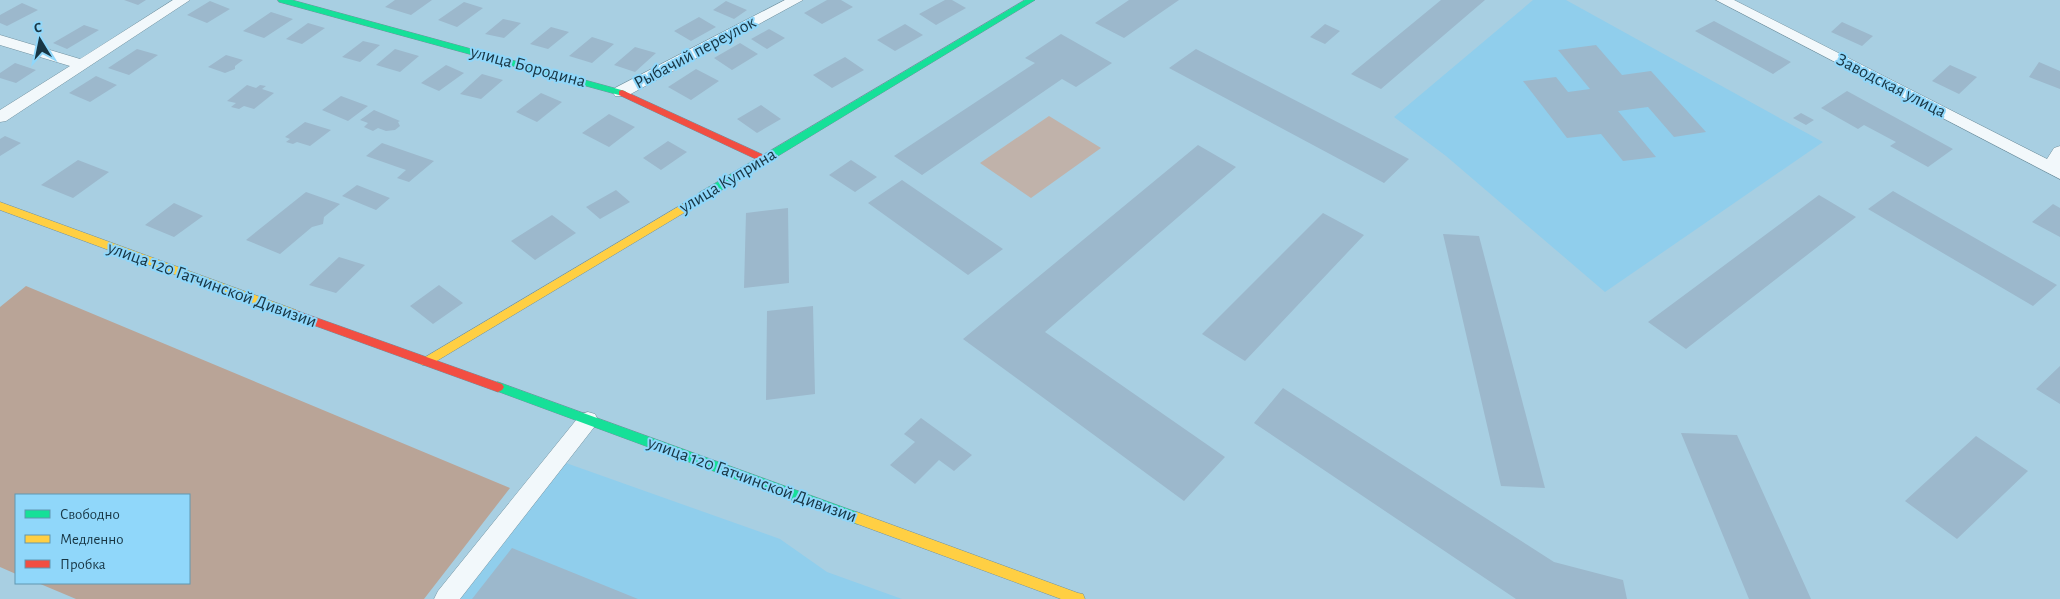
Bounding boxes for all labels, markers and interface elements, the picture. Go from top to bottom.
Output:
street label: Рыбачий переулок [631,12,759,93]
north arrow [15,15,65,65]
text: С [33,21,43,36]
street label: улица Бородина [467,43,588,91]
street label: Заводская улица [1833,51,1949,121]
street label: улица Куприна [676,145,779,217]
street label: улица 120 Гатчинской Дивизии [104,238,319,331]
street label: улица 120 Гатчинской Дивизии [644,433,859,526]
legend [15,494,190,584]
text: Свободно [60,507,120,522]
text: Медленно [60,532,124,547]
text: Пробка [60,557,106,572]

